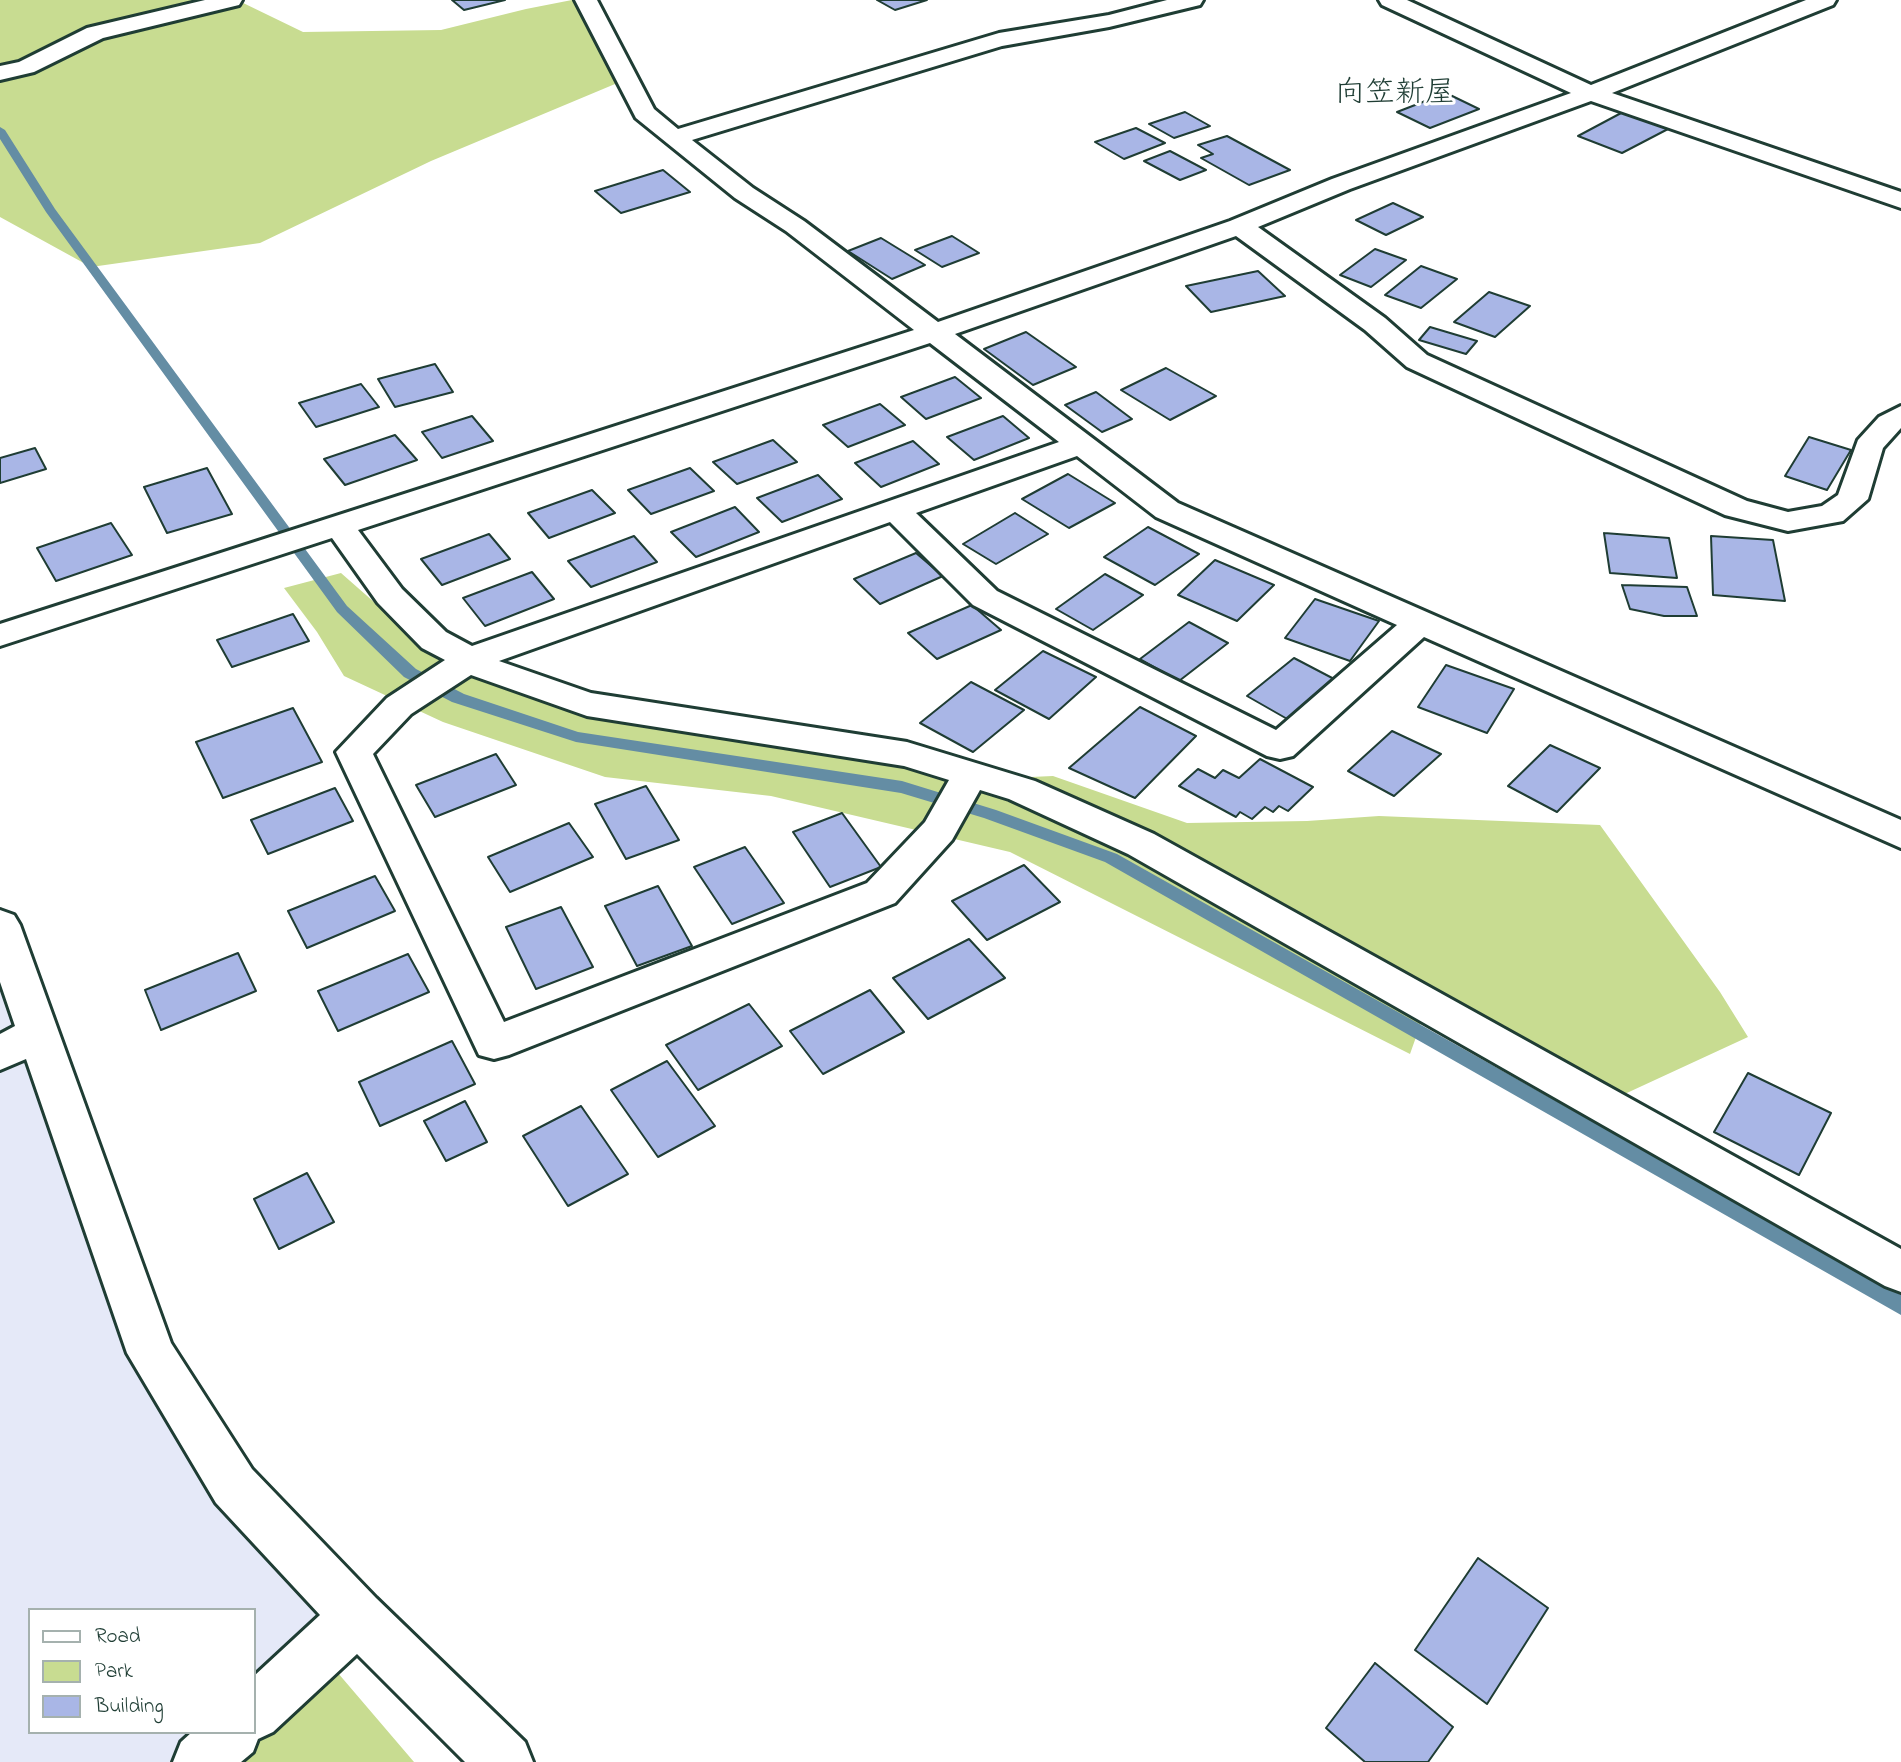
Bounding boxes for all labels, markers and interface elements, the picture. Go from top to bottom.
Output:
district label: 向笠新屋 [1335,78,1455,114]
legend [28,1608,256,1734]
text: Road [95,1622,141,1652]
text: Park [95,1657,133,1687]
text: Building [95,1692,164,1722]

